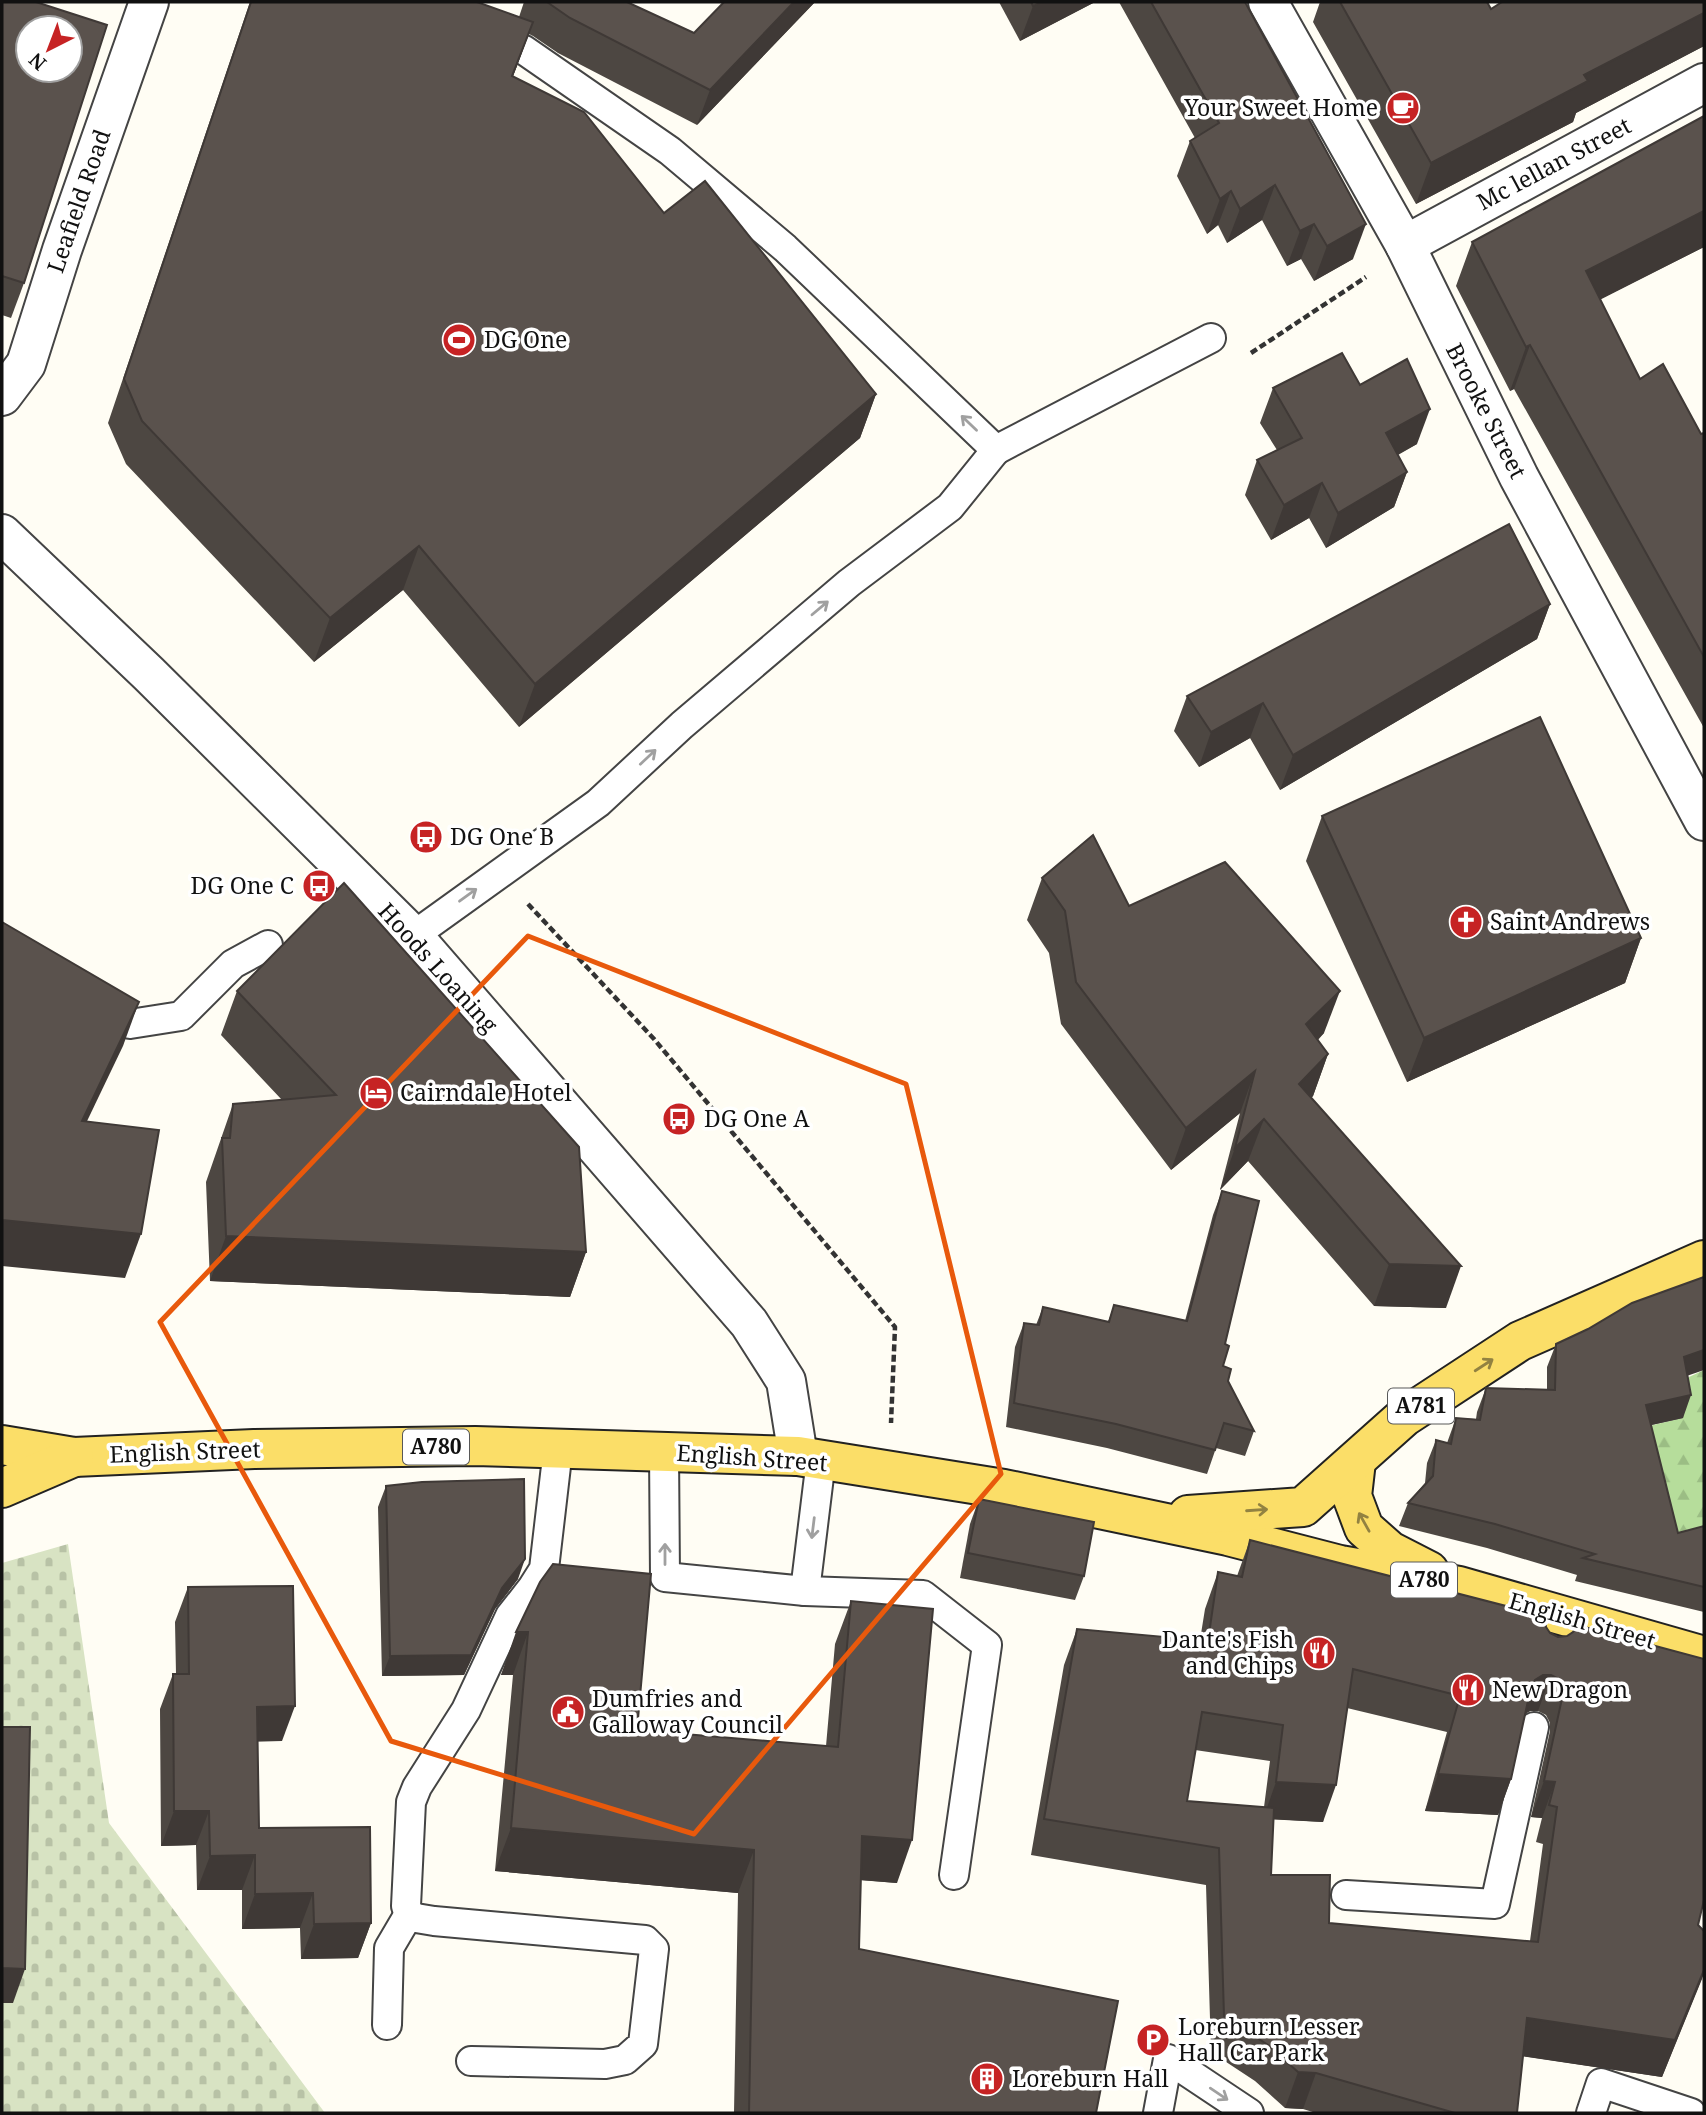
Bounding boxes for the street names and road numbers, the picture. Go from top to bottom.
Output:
street label: Mc lellan Street [1471,109,1636,217]
street label: Leafield Road [39,125,118,277]
street label: Brooke Street [1439,337,1535,484]
street label: Hoods Loaning [372,895,506,1040]
road number: A781 [1388,1388,1454,1424]
road number: A780 [403,1430,469,1464]
street label: English Street [109,1432,261,1470]
street label: English Street [676,1436,829,1478]
road number: A780 [1391,1562,1457,1598]
street label: English Street [1505,1584,1659,1656]

